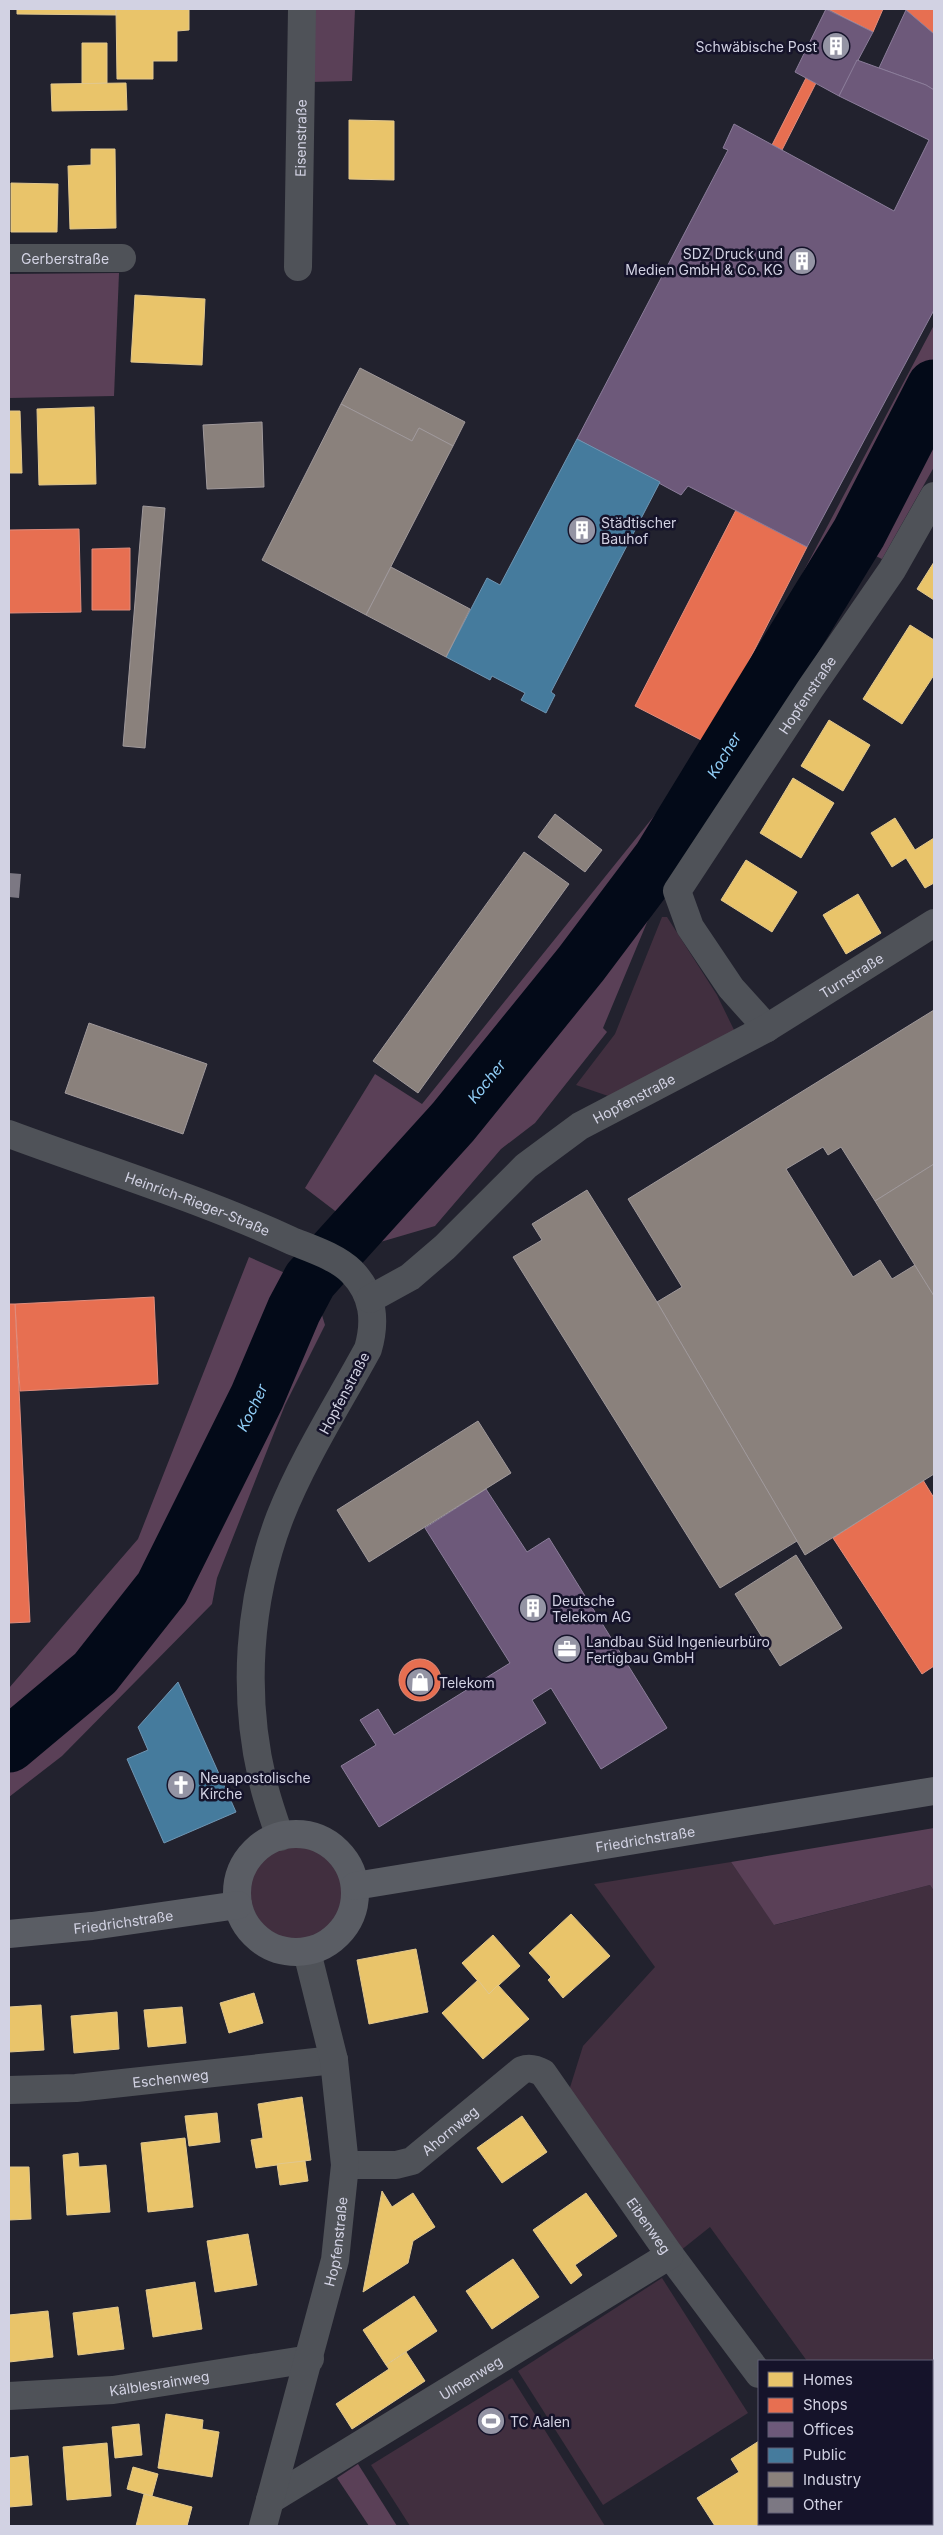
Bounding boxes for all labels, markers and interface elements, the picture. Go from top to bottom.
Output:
building icon: Schwäbische Post [821,31,851,61]
place label: Schwäbische Post [695,38,817,55]
street label: Eisenstraße [291,99,309,177]
place label: SDZ Druck und Medien GmbH & Co. KG [625,245,783,278]
building icon: SDZ Druck und Medien GmbH & Co. KG [787,246,817,276]
street label: Gerberstraße [21,250,109,267]
place label: Städtischer Bauhof [601,514,676,547]
building icon: Städtischer Bauhof [567,515,597,545]
street label: Hopfenstraße [774,652,839,737]
water label: Kocher [702,728,745,781]
street label: Turnstraße [816,949,886,1001]
water label: Kocher [463,1055,510,1107]
street label: Hopfenstraße [590,1069,678,1126]
street label: Heinrich-Rieger-Straße [123,1168,273,1239]
street label: Hopfenstraße [315,1349,373,1437]
water label: Kocher [232,1381,271,1434]
place label: Deutsche Telekom AG [552,1592,631,1625]
building icon: Deutsche Telekom AG [518,1593,548,1623]
place label: Landbau Süd Ingenieurbüro Fertigbau GmbH [586,1633,770,1666]
office icon: Landbau Süd Ingenieurbüro Fertigbau GmbH [552,1634,582,1664]
shop icon: Telekom [405,1667,435,1697]
place label: Telekom [439,1674,495,1691]
place label: Neuapostolische Kirche [200,1769,311,1802]
church icon: Neuapostolische Kirche [166,1770,196,1800]
street label: Friedrichstraße [594,1822,696,1855]
street label: Friedrichstraße [73,1906,174,1936]
street label: Eschenweg [131,2065,209,2090]
street label: Ahornweg [418,2102,481,2158]
street label: Eibenweg [624,2194,675,2257]
street label: Hopfenstraße [320,2196,350,2288]
street label: Ulmenweg [436,2352,505,2403]
legend [758,2360,933,2525]
street label: Kälblesrainweg [108,2366,210,2399]
text: Homes [803,2370,853,2389]
text: Shops [803,2395,848,2414]
sports icon: TC Aalen [476,2406,506,2436]
place label: TC Aalen [510,2413,570,2430]
text: Offices [803,2420,854,2439]
text: Public [803,2445,846,2464]
text: Industry [803,2470,862,2489]
text: Other [803,2495,843,2514]

